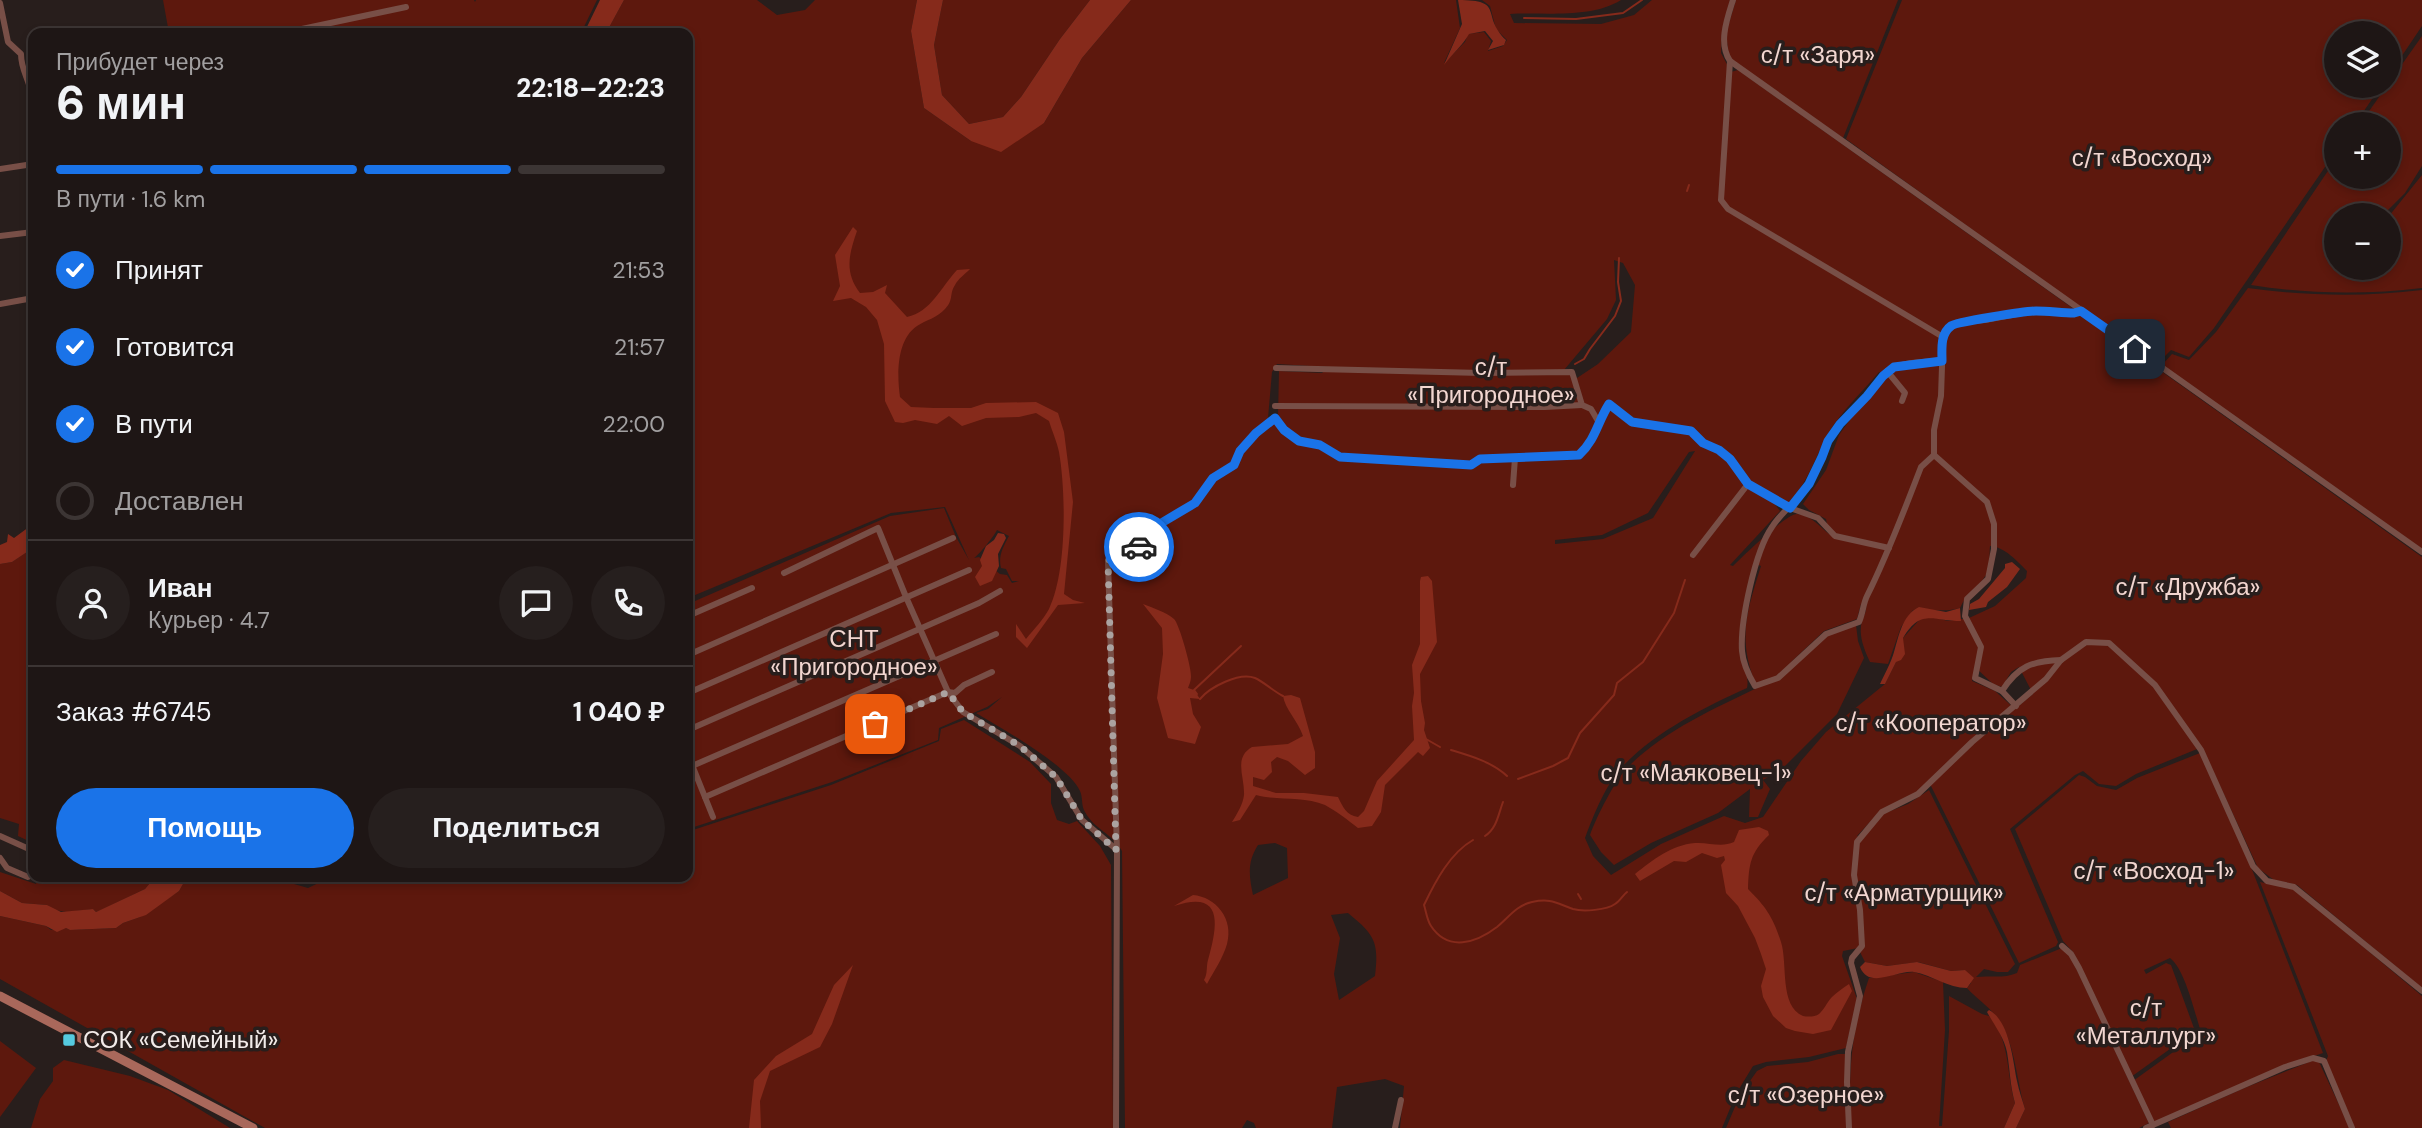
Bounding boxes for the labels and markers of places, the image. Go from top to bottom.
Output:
pin [2105,319,2165,379]
pin [845,694,905,754]
place label: СОК «Семейный» [83,1024,278,1055]
marker: СОК «Семейный» [61,1032,77,1048]

